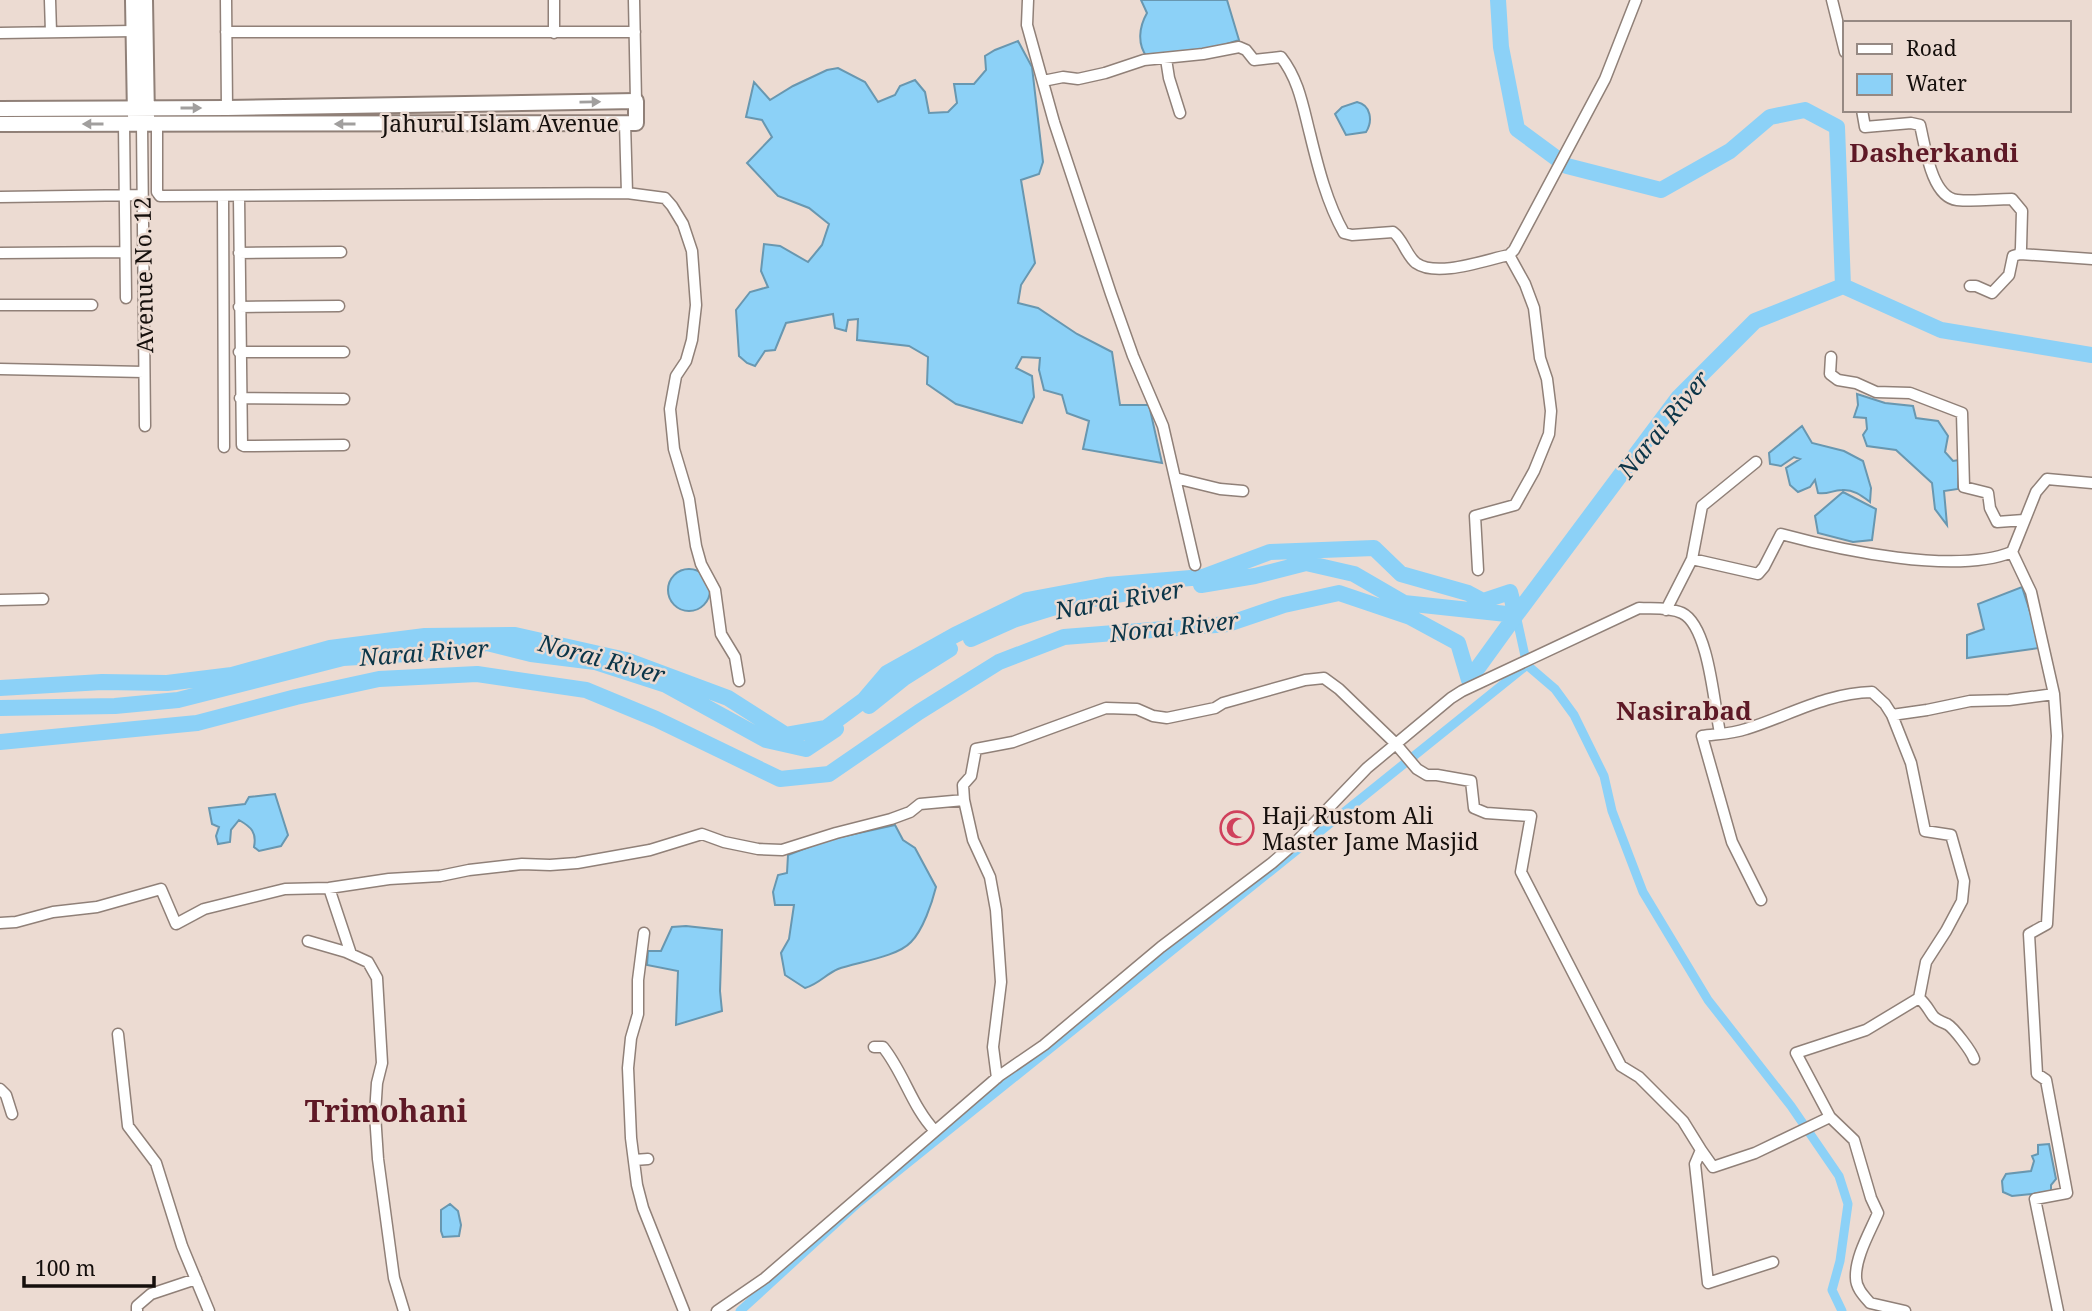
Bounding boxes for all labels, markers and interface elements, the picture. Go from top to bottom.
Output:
legend [1843,21,2071,112]
text: Road [1906,34,1957,62]
text: Water [1906,69,1967,97]
one-way arrow [579,96,601,107]
one-way arrow [180,102,202,114]
street label: Jahurul Islam Avenue [380,107,619,139]
one-way arrow [81,118,103,130]
one-way arrow [333,118,355,130]
district label: Dasherkandi [1849,134,2019,170]
street label: Avenue No. 12 [126,197,160,353]
water label: Narai River [1609,363,1717,486]
water label: Narai River [1051,571,1186,627]
water label: Norai River [1107,603,1241,649]
water label: Norai River [534,625,670,691]
water label: Narai River [357,631,491,673]
district label: Nasirabad [1616,692,1752,728]
place label: Haji Rustom Ali Master Jame Masjid [1262,799,1479,857]
mosque icon: Haji Rustom Ali Master Jame Masjid [1218,809,1256,847]
district label: Trimohani [305,1090,468,1131]
scale bar [24,1244,154,1288]
text: 100 m [35,1254,96,1282]

